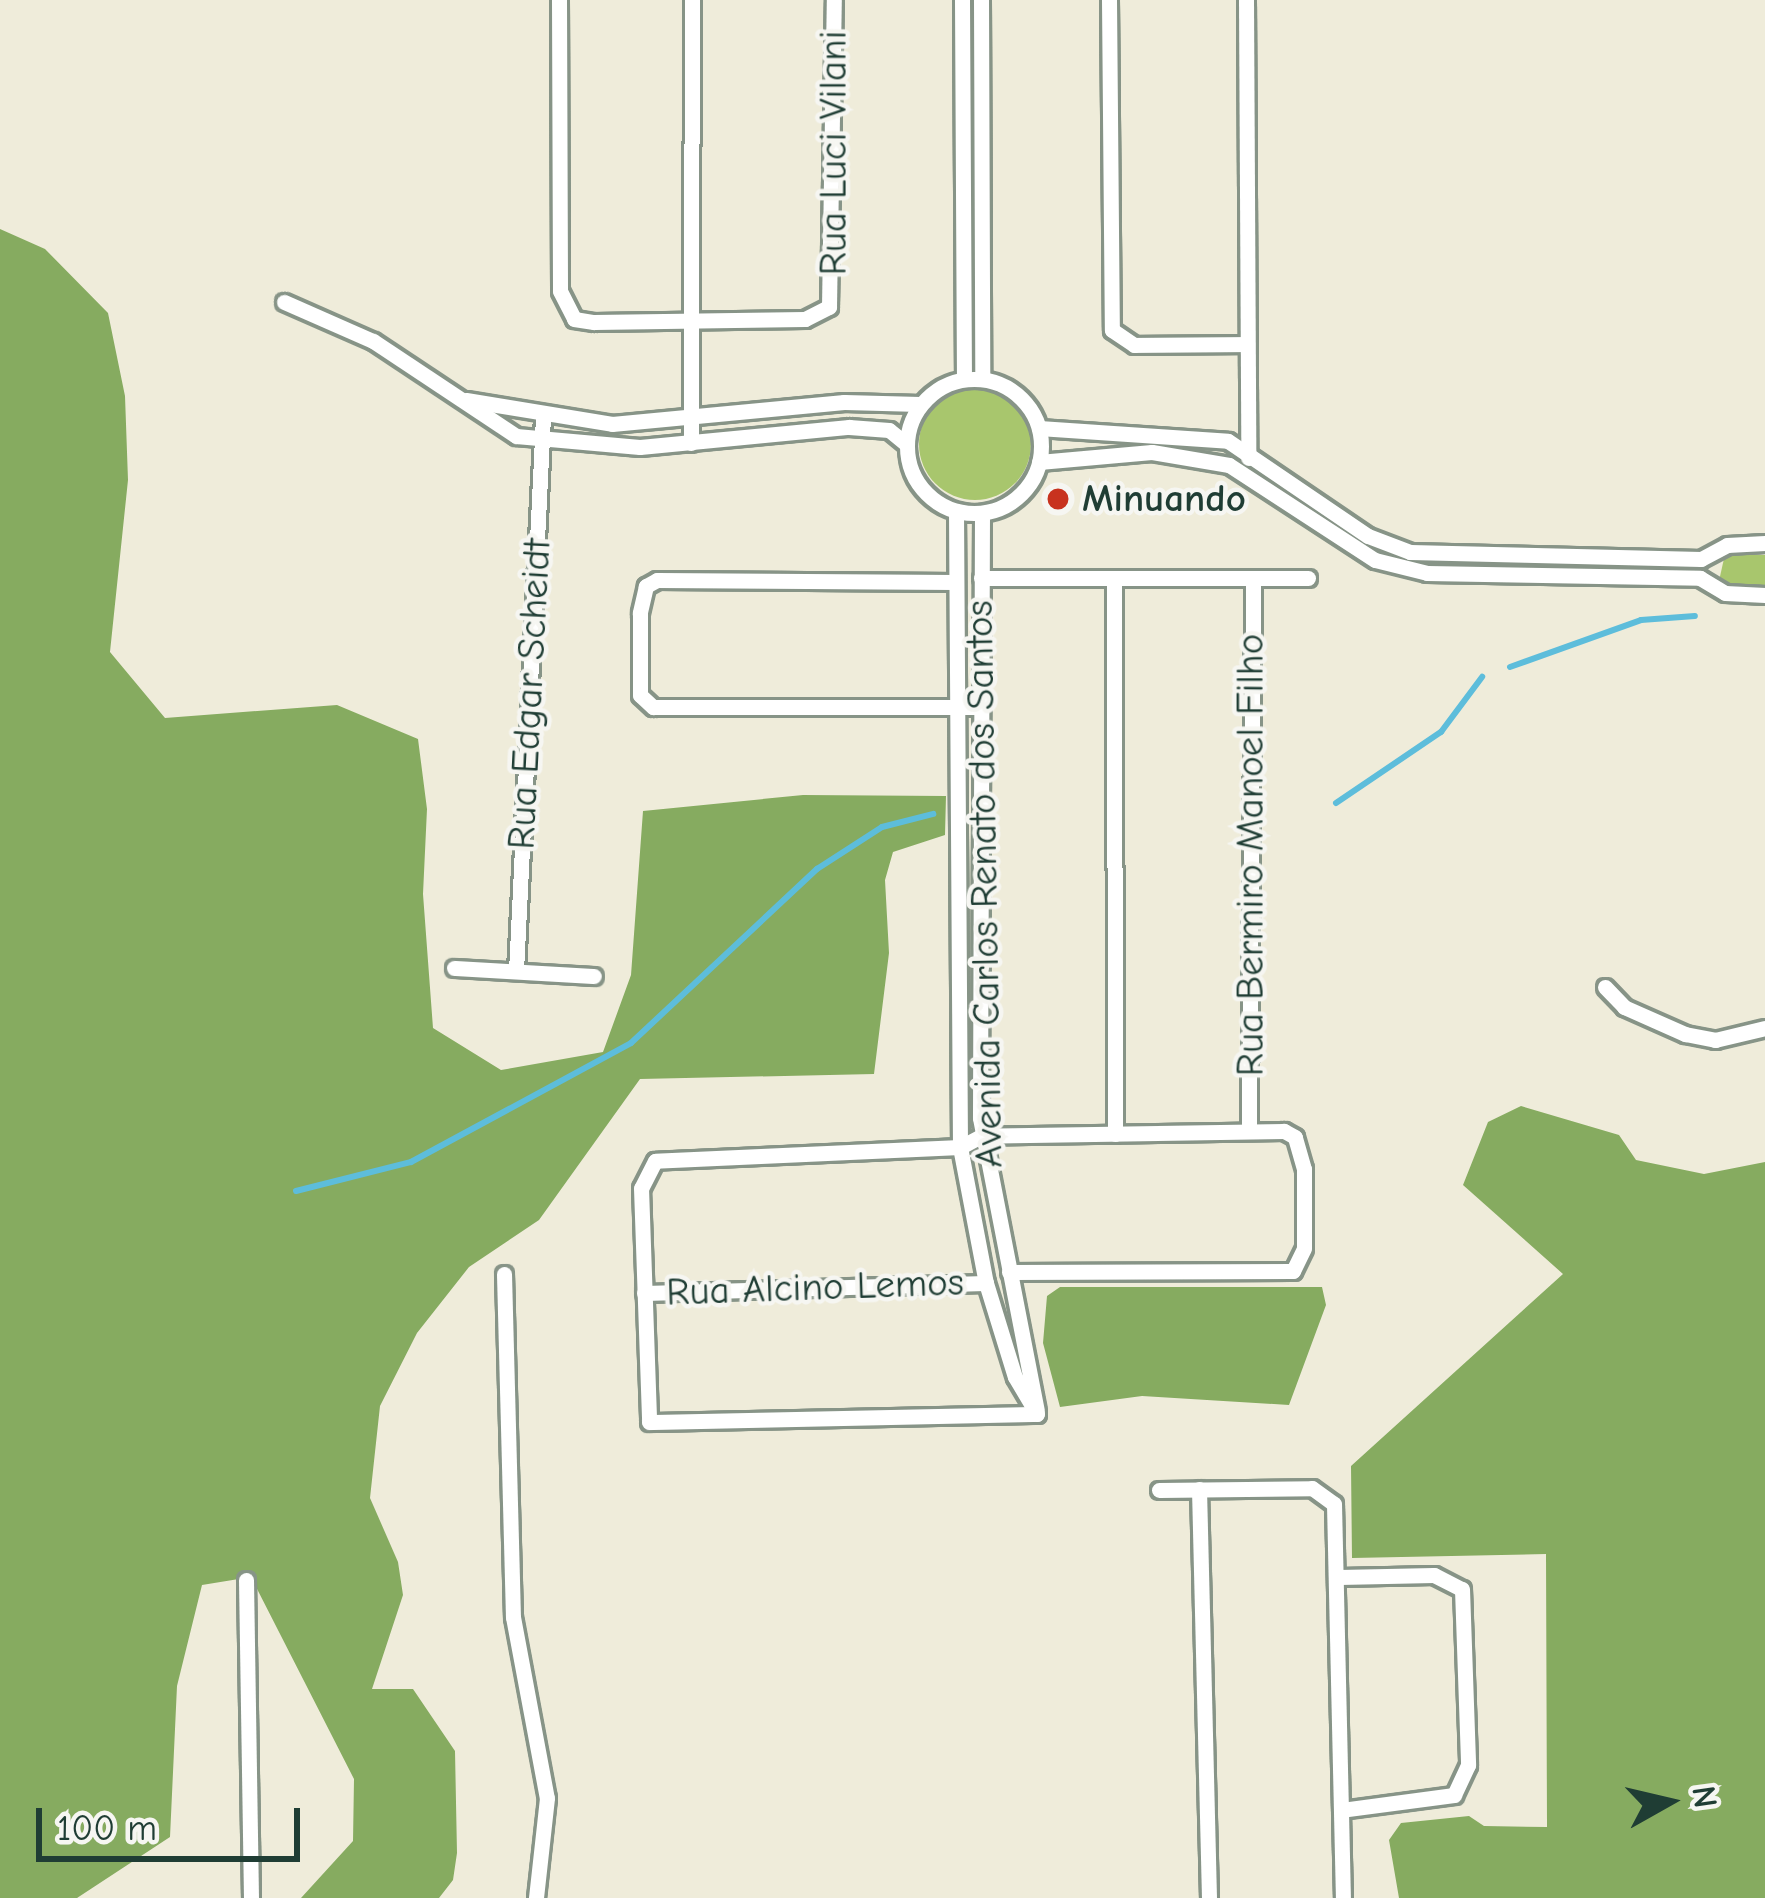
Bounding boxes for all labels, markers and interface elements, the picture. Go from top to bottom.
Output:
street label: Rua Luci Vilani [811,31,857,275]
place label: Minuando [1082,476,1246,522]
marker: Minuando [1045,486,1071,512]
street label: Rua Edgar Scheidt [498,537,562,851]
street label: Avenida Carlos Renato dos Santos [957,600,1013,1168]
street label: Rua Bermiro Manoel Filho [1228,634,1274,1076]
street label: Rua Alcino Lemos [665,1259,965,1317]
north arrow [1609,1742,1729,1862]
scale bar [42,1784,306,1858]
text: N [1684,1784,1725,1810]
text: 100 m [57,1808,157,1849]

